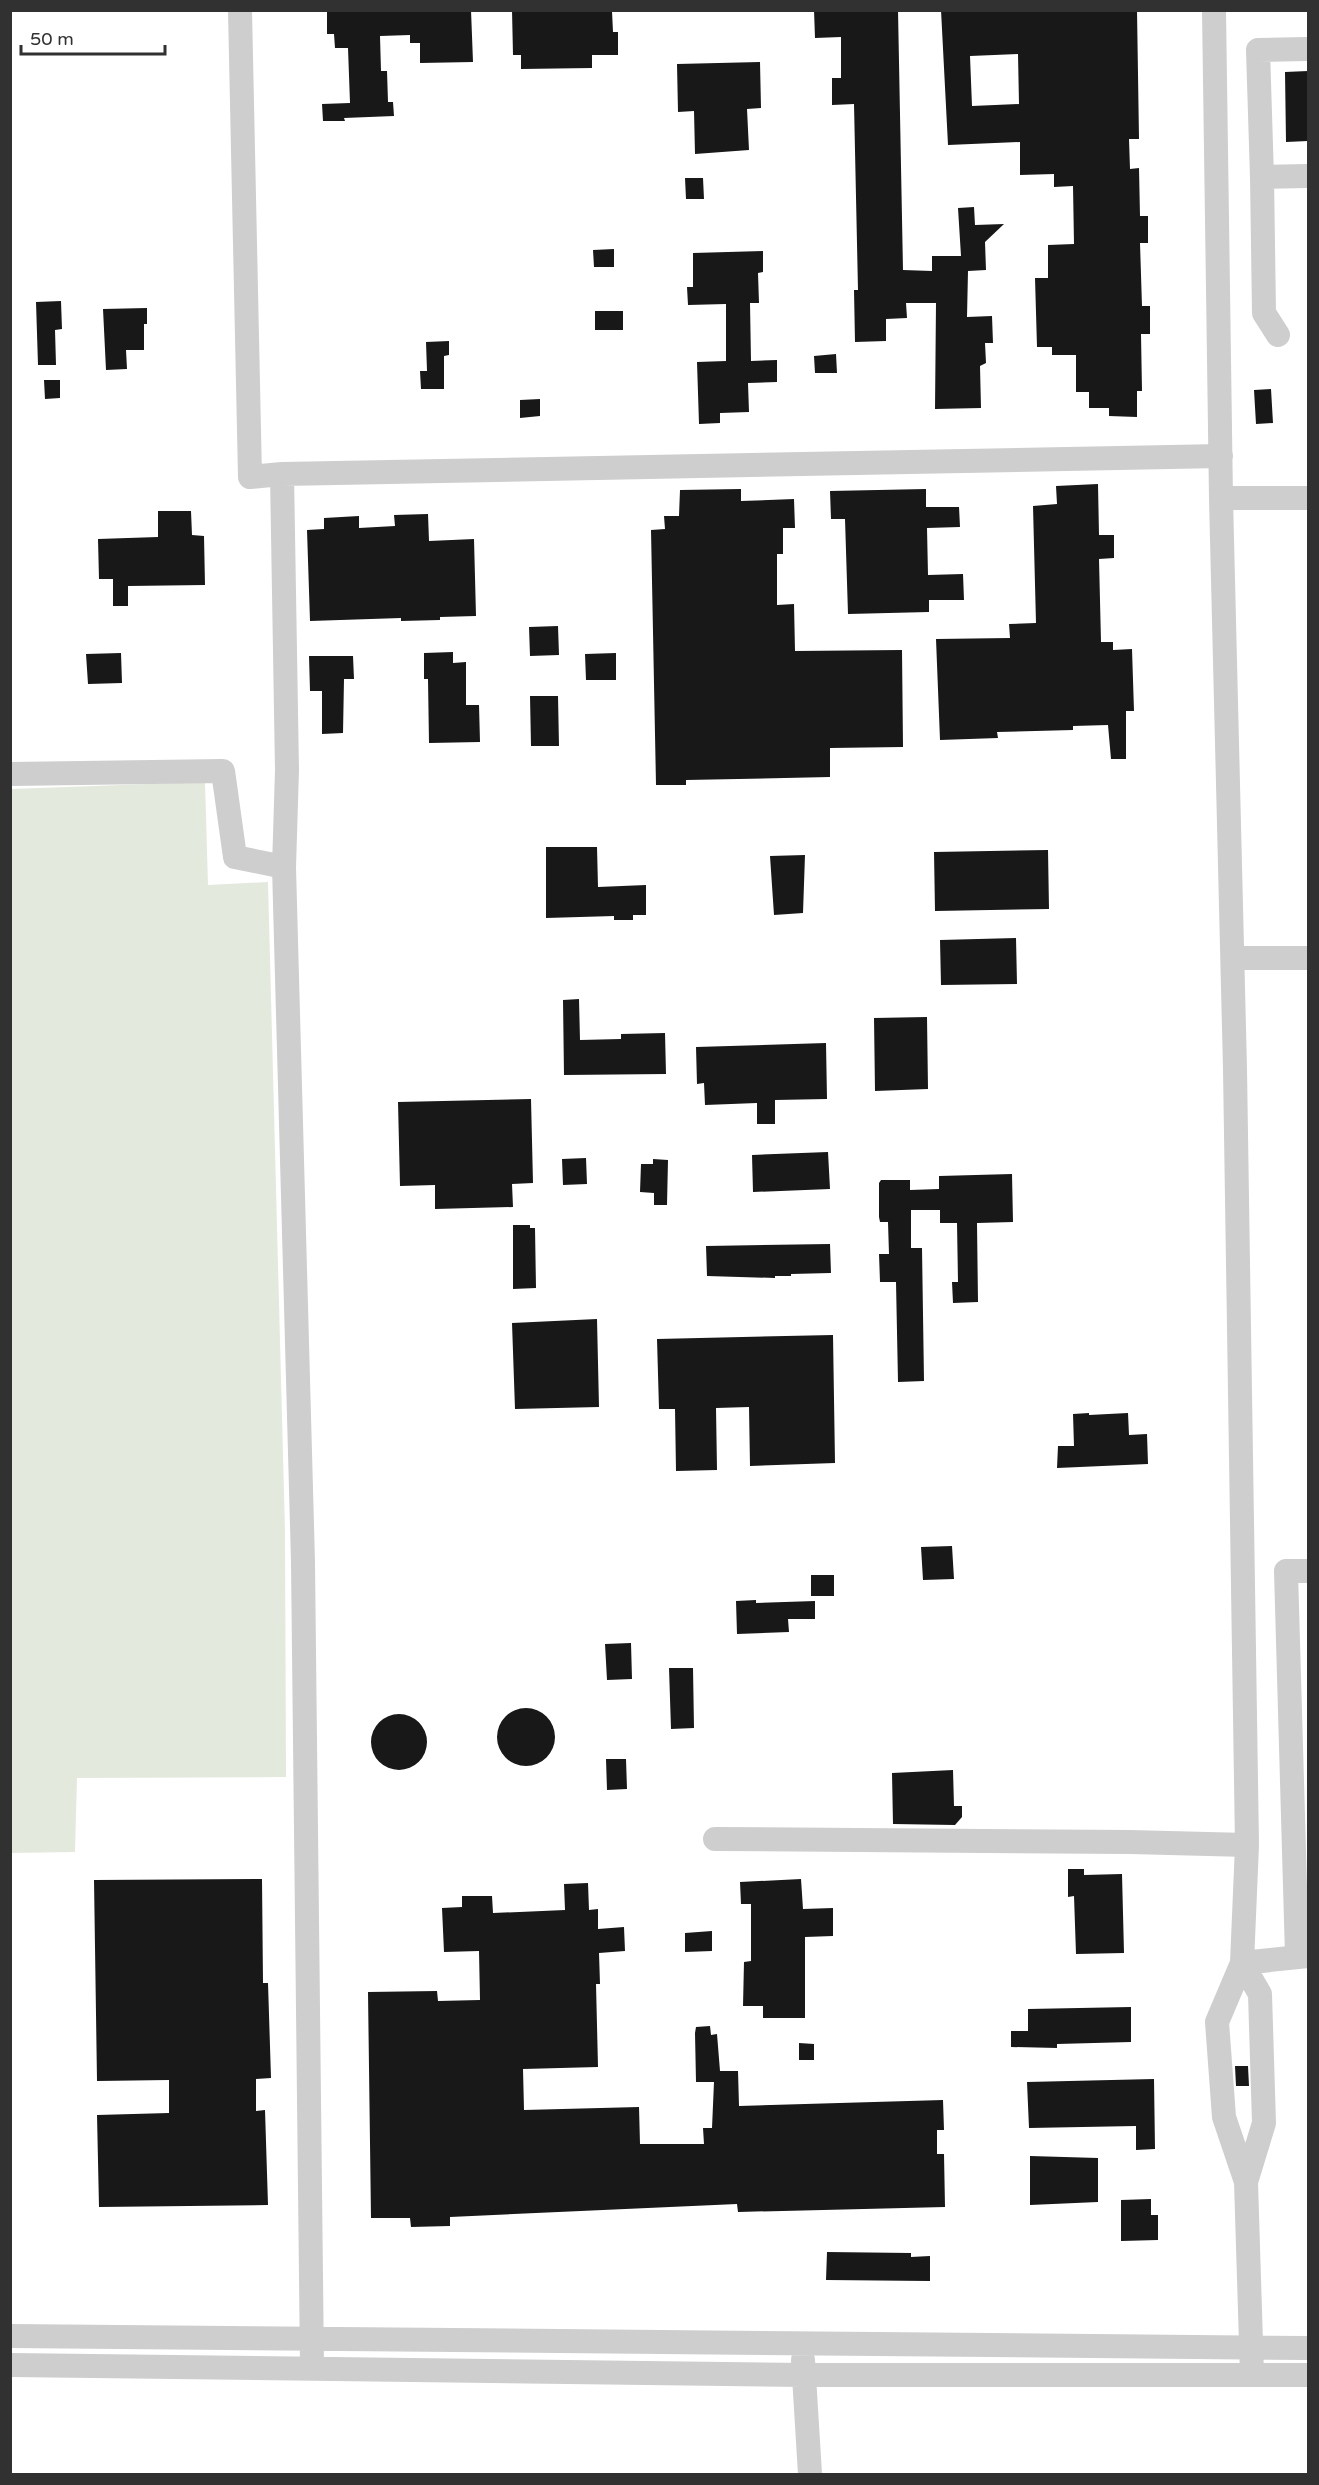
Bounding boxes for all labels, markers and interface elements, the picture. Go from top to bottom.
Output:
scale bar [21,18,165,56]
text: 50 m [30,28,74,50]

